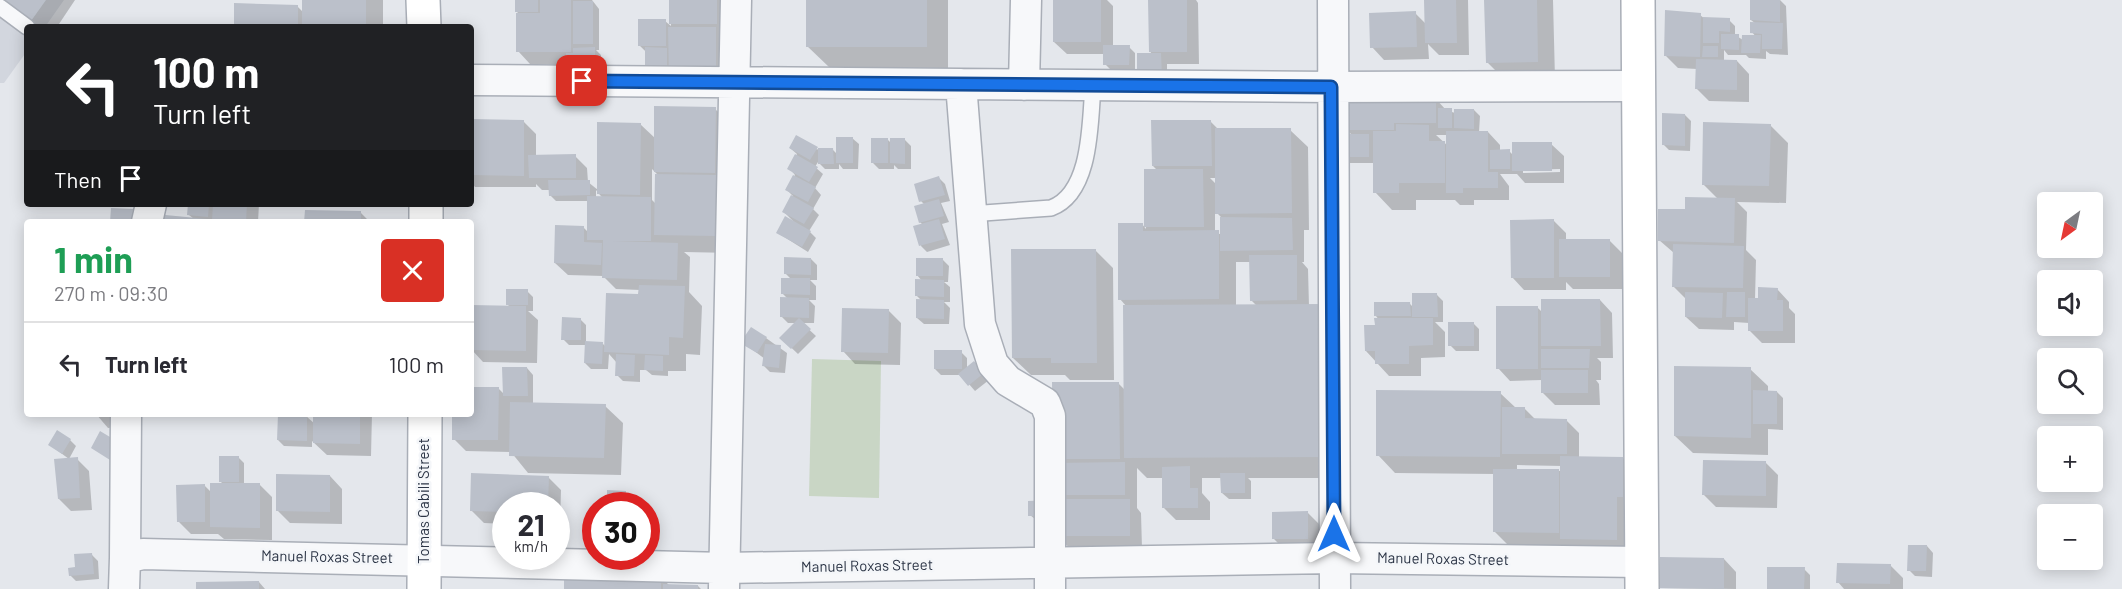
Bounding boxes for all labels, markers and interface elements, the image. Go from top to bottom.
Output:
text: 100 m [153,46,259,96]
icon: left [54,48,132,126]
pin [556,55,607,106]
icon: arrive [565,64,598,97]
text: Turn left [153,97,251,129]
icon: arrive [114,162,147,195]
text: Then [54,166,102,192]
north arrow [2037,192,2103,258]
map controls [2037,192,2103,570]
text: 1 min [54,237,133,280]
button: close [381,239,444,302]
button: sound [2037,270,2103,336]
text: 270 m · 09:30 [54,281,168,305]
icon: left [54,348,87,381]
button: search [2037,348,2103,414]
text: Turn left [105,351,188,377]
text: 100 m [389,351,444,377]
button: + [2037,426,2103,492]
street label: Tomas Cabili Street [414,438,432,564]
speed limit sign: 30 [582,492,660,570]
position arrow [1302,502,1366,566]
button: − [2037,504,2103,570]
text: 21 [517,506,545,542]
text: km/h [514,537,548,555]
street label: Manuel Roxas Street [261,546,393,566]
street label: Manuel Roxas Street [1377,548,1509,568]
street label: Manuel Roxas Street [801,555,933,575]

